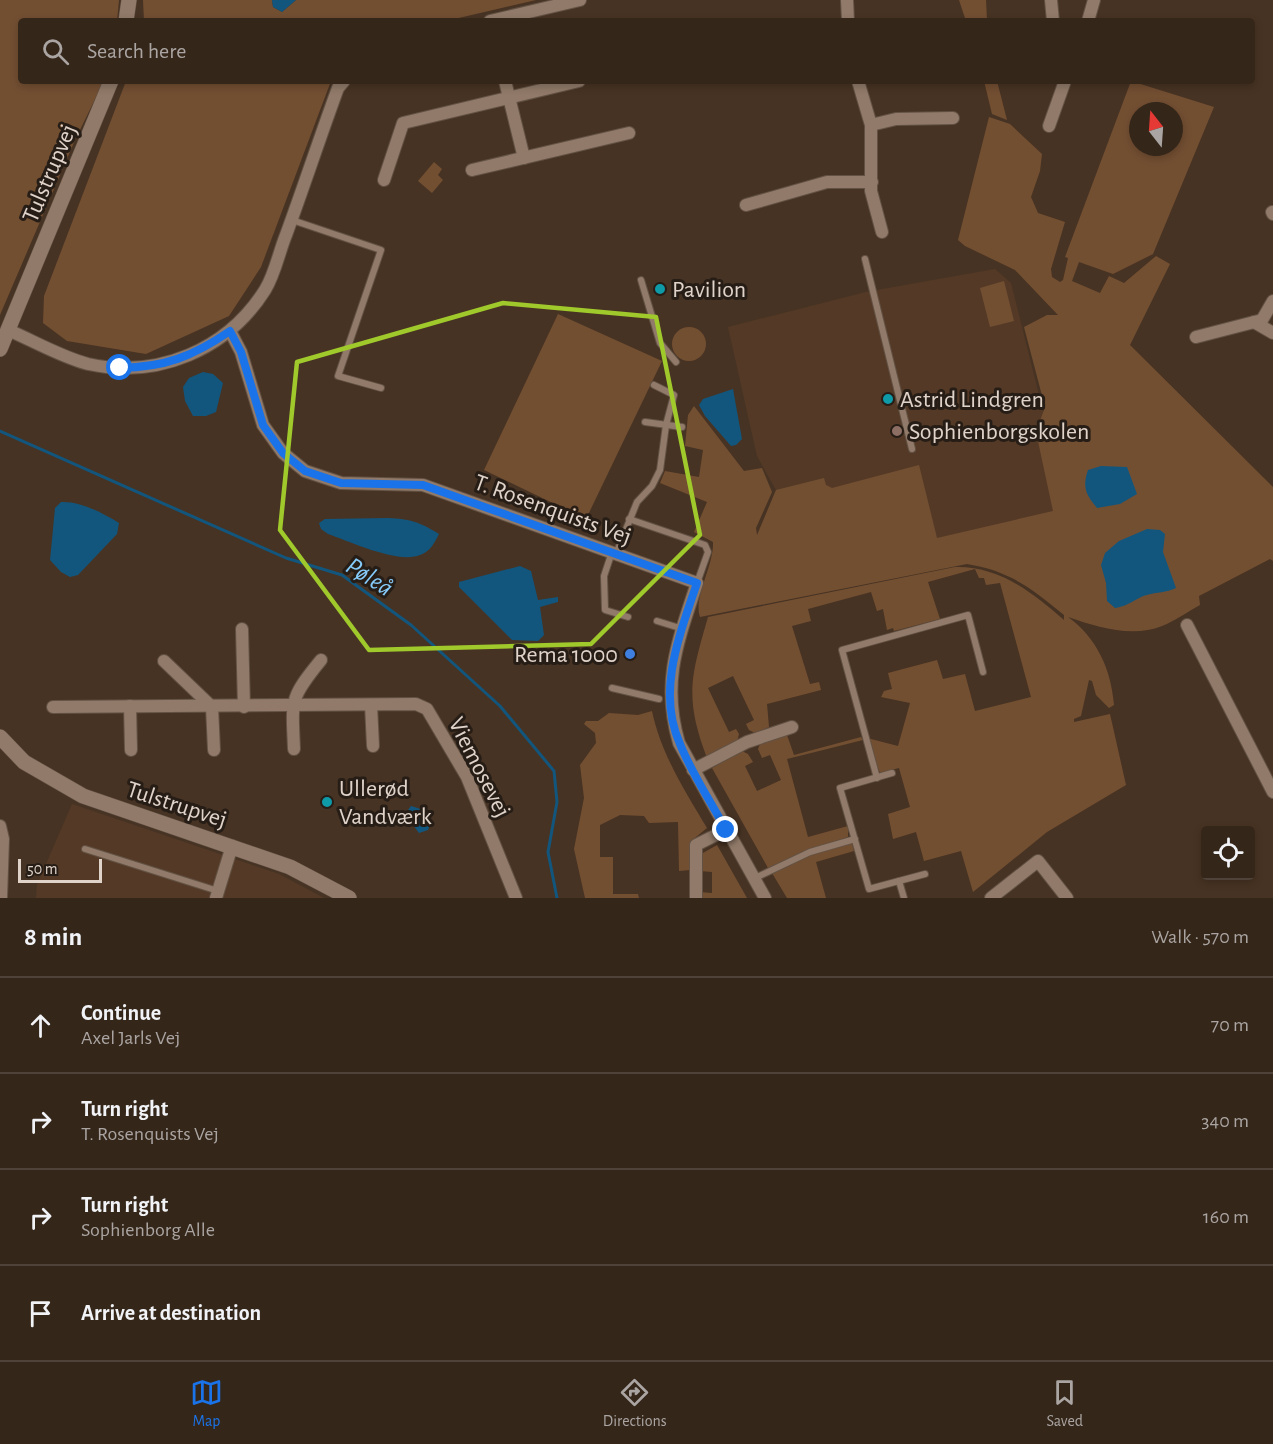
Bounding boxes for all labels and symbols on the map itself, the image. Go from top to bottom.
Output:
north arrow [1129,102,1183,156]
street label: Tulstrupvej [19,121,81,226]
place label: Pavilion [672,278,746,302]
marker: Pavilion [653,282,667,296]
route start [106,354,132,380]
place label: Astrid Lindgren [900,388,1044,412]
marker: Astrid Lindgren [881,392,895,406]
place label: Sophienborgskolen [909,420,1090,444]
marker: Sophienborgskolen [890,424,904,438]
street label: T. Rosenquists Vej [471,470,634,549]
water label: Pøleå [341,553,398,601]
place label: Rema 1000 [514,643,618,667]
marker: Rema 1000 [623,647,637,661]
street label: Viemosevej [444,714,514,821]
street label: Tulstrupvej [124,777,230,832]
place label: Ullerød Vandværk [339,777,432,829]
marker: Ullerød Vandværk [320,795,334,809]
route end [712,816,738,842]
scale bar [18,856,102,884]

